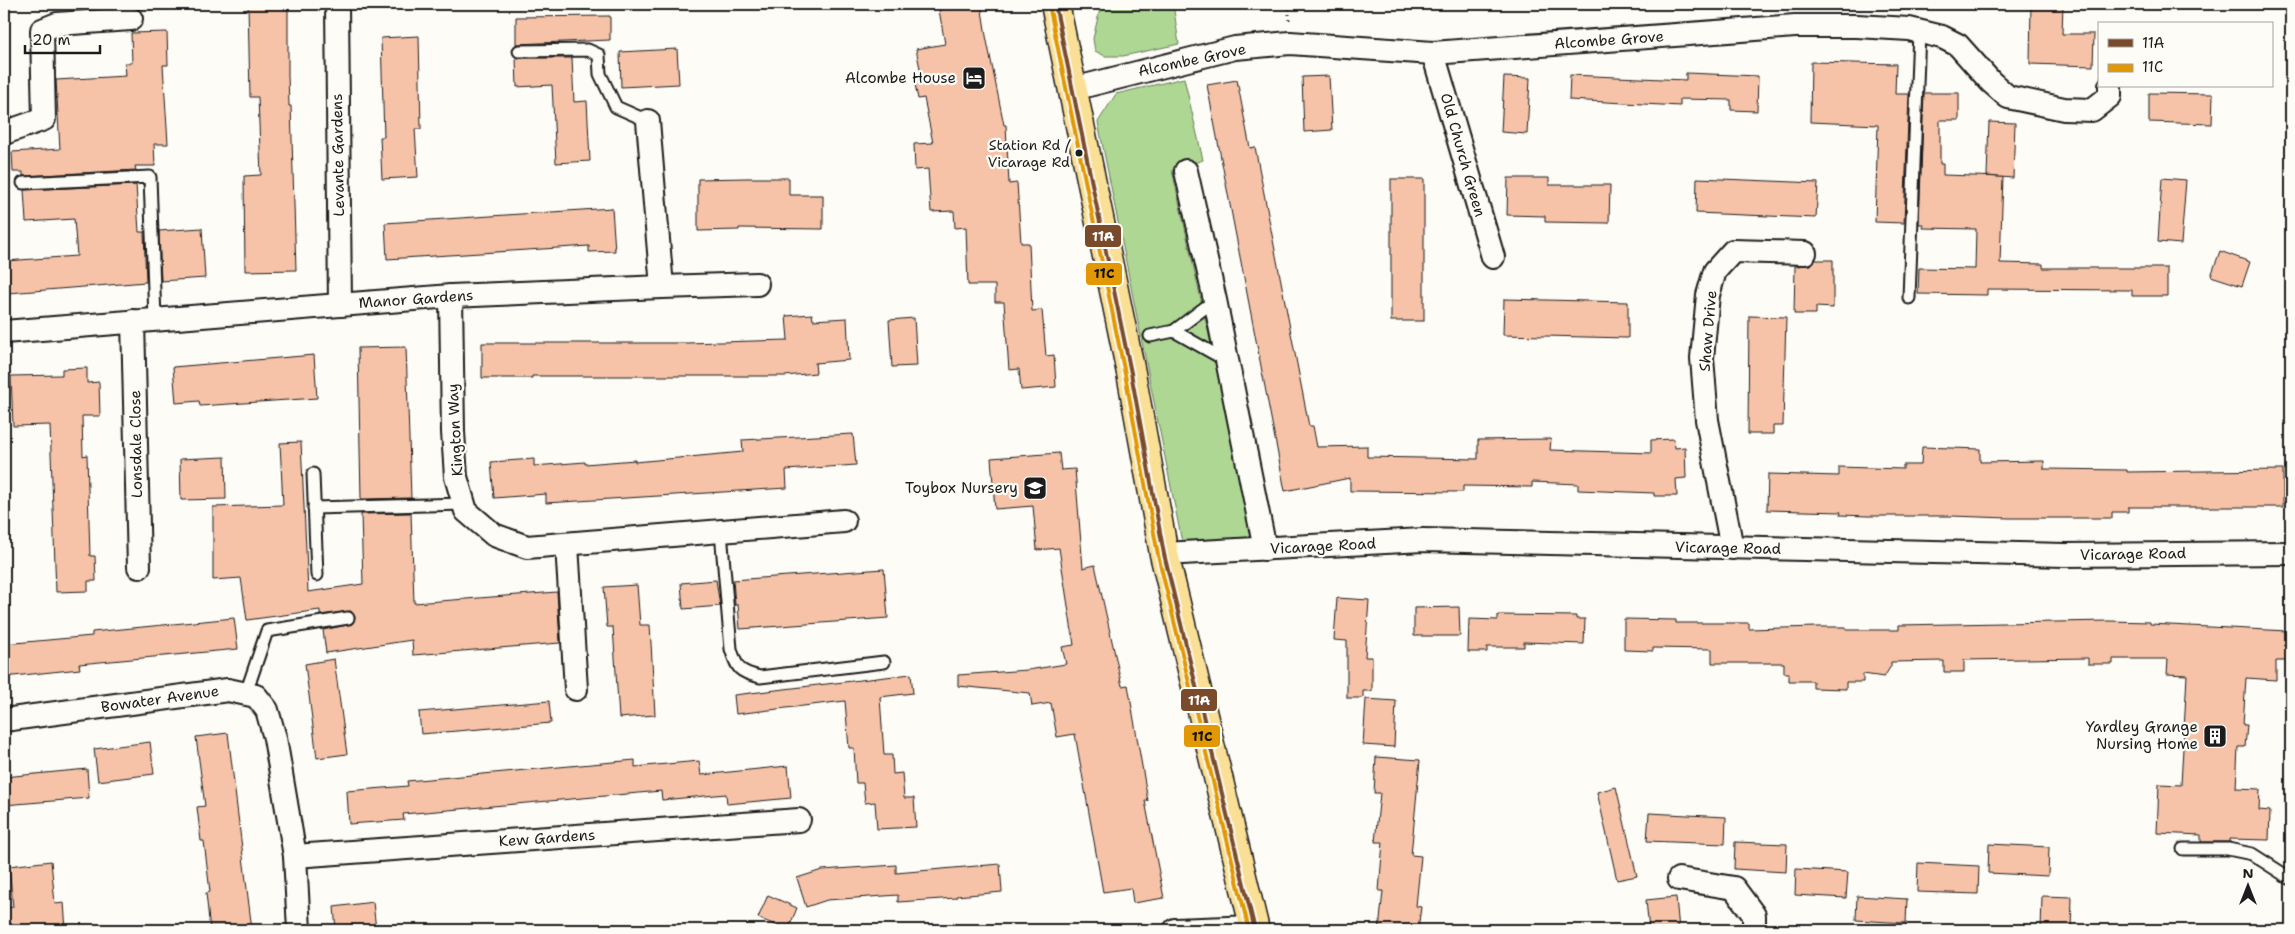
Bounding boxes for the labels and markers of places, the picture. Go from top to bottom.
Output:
hotel icon: Alcombe House [961,65,987,91]
place label: Alcombe House [845,68,956,88]
place label: Station Rd / Vicarage Rd [988,136,1071,171]
marker: Station Rd / Vicarage Rd [1074,148,1084,158]
school or university icon: Toybox Nursery [1022,475,1048,501]
place label: Toybox Nursery [905,478,1018,498]
place label: Yardley Grange Nursing Home [2086,717,2198,754]
building icon: Yardley Grange Nursing Home [2202,723,2228,749]

